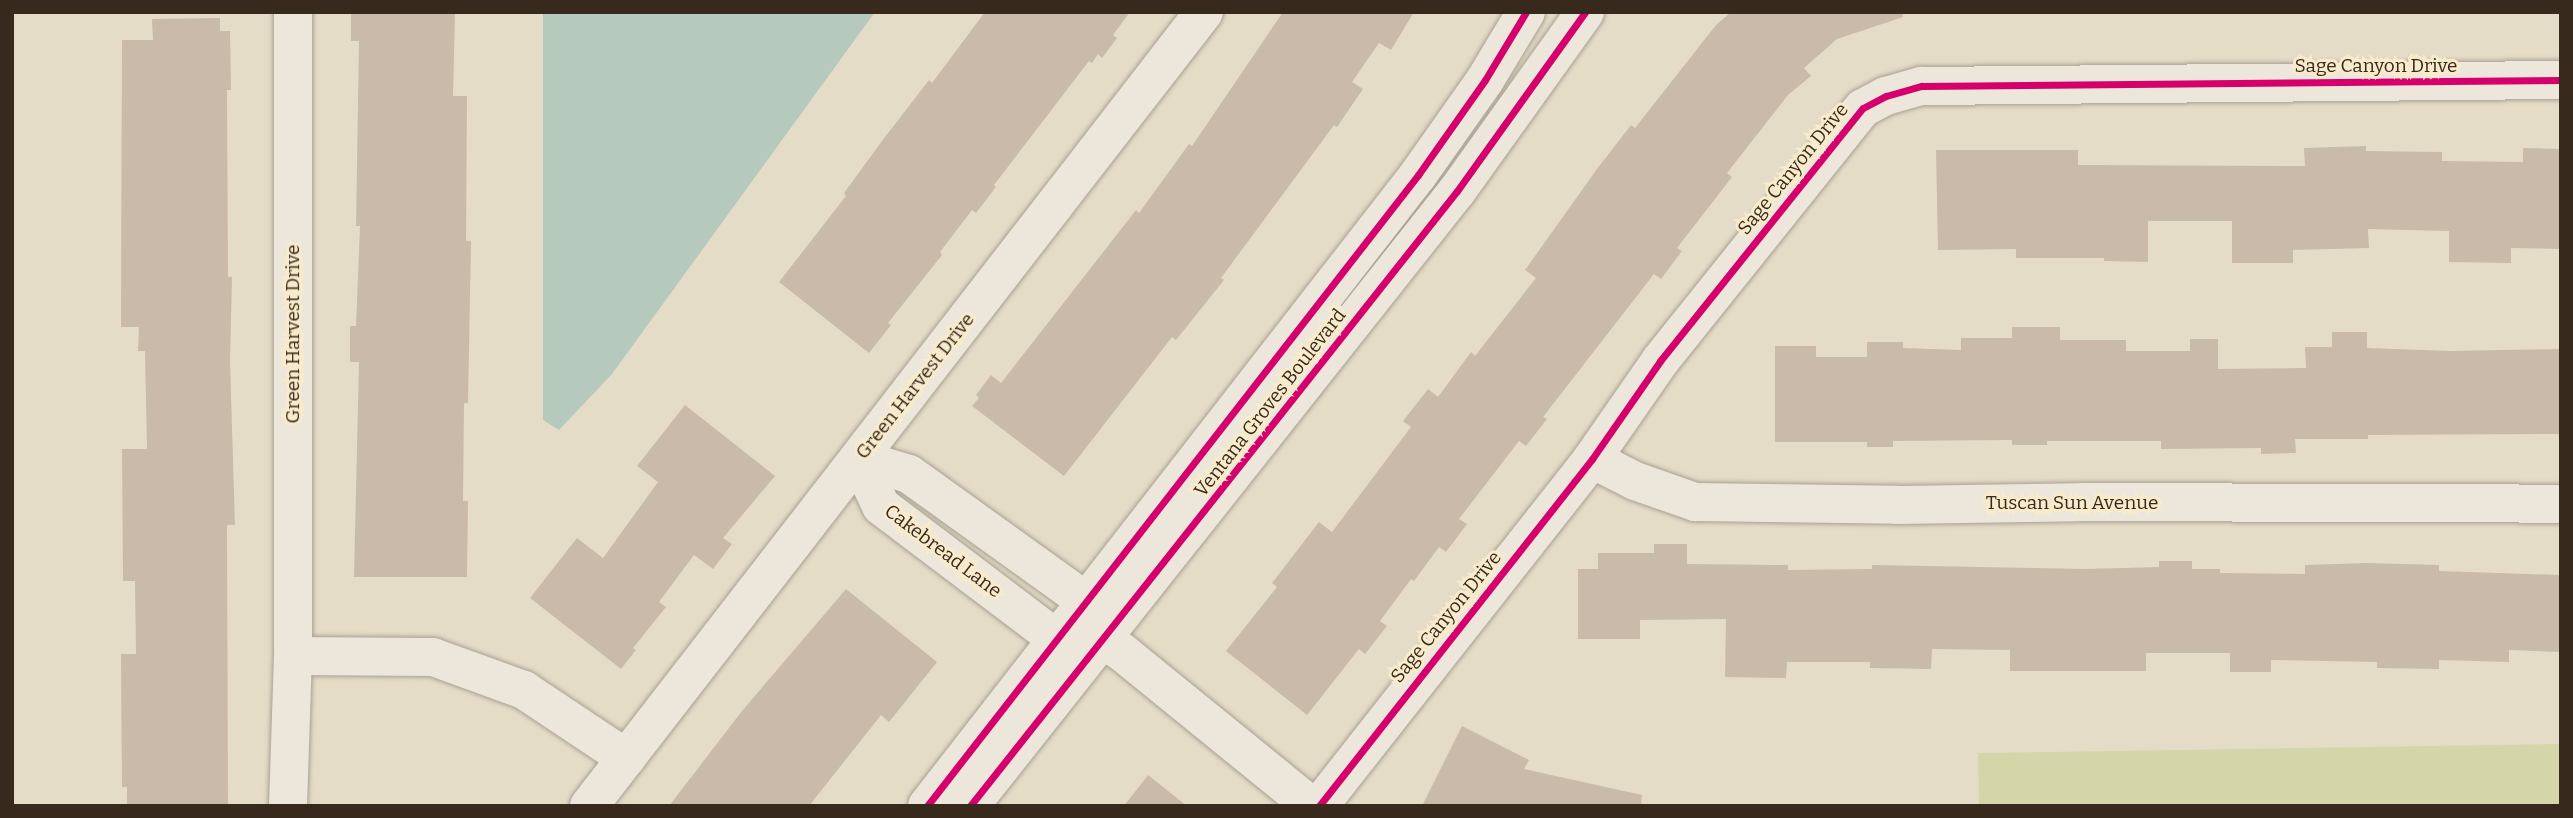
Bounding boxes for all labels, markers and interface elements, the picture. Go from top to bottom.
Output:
street label: Sage Canyon Drive [2295,55,2457,77]
street label: Sage Canyon Drive [1733,99,1853,239]
street label: Green Harvest Drive [282,245,304,423]
street label: Ventana Groves Boulevard [1189,304,1351,502]
street label: Green Harvest Drive [851,308,979,464]
street label: Tuscan Sun Avenue [1986,492,2158,514]
street label: Cakebread Lane [880,500,1006,602]
street label: Sage Canyon Drive [1386,547,1506,687]

